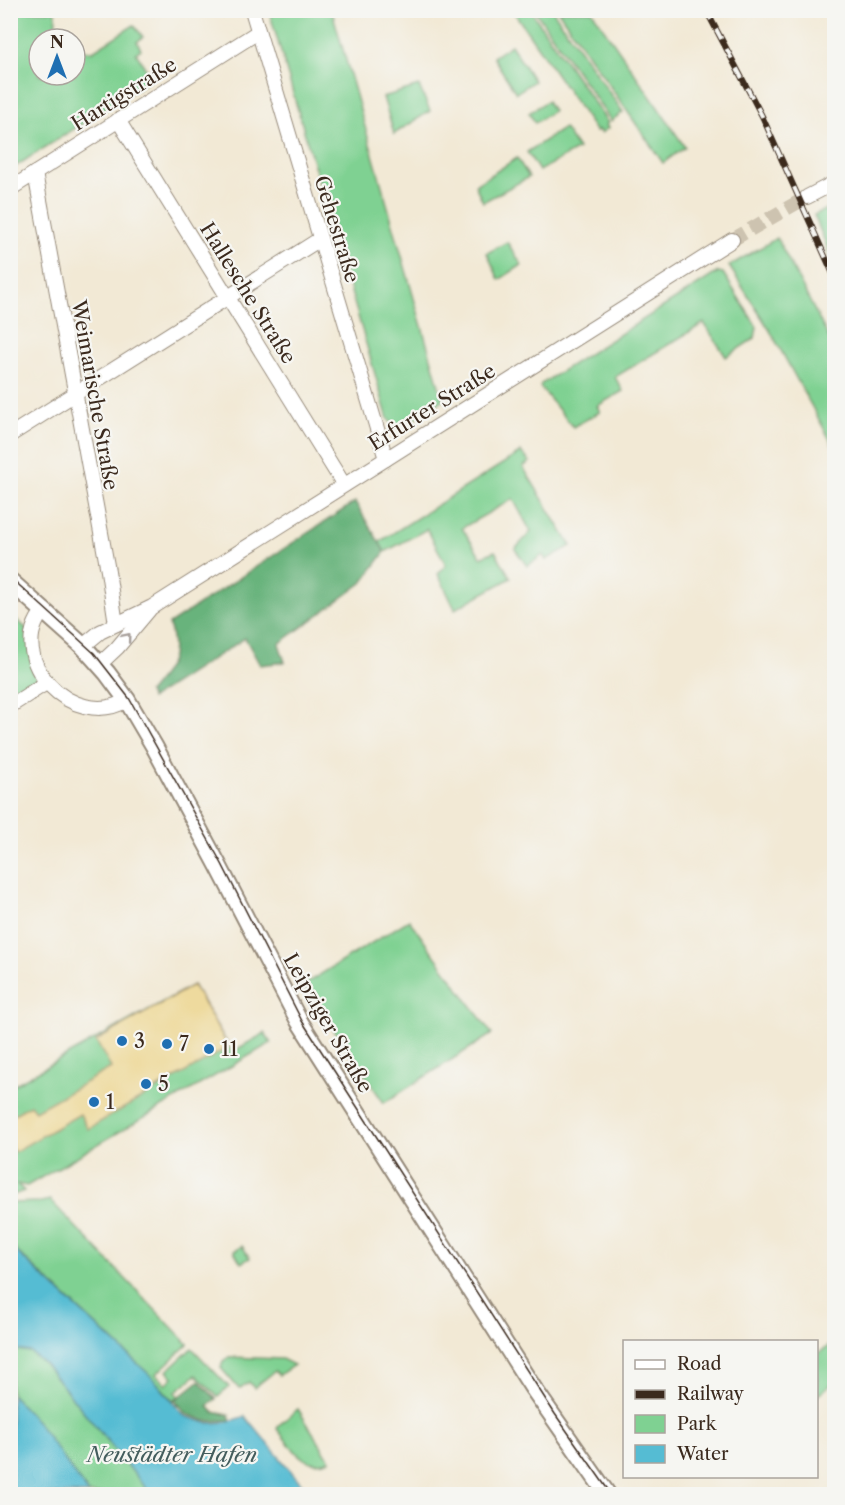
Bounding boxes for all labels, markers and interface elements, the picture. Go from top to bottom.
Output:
north arrow [27,27,87,87]
text: N [50,32,64,52]
street label: Hartigstraße [67,52,181,136]
street label: Gehestraße [309,173,365,285]
street label: Hallesche Straße [195,218,301,368]
street label: Weimarische Straße [66,297,124,492]
street label: Erfurter Straße [364,358,500,456]
one-way arrow [120,633,131,644]
street label: Leipziger Straße [278,949,378,1097]
place label: 3 [134,1029,145,1053]
place label: 7 [179,1032,189,1056]
marker: 3 [115,1034,129,1048]
marker: 7 [160,1037,174,1051]
place label: 11 [221,1037,238,1061]
marker: 11 [202,1042,216,1056]
place label: 5 [158,1072,169,1096]
marker: 5 [139,1077,153,1091]
place label: 1 [106,1090,115,1114]
marker: 1 [87,1095,101,1109]
legend [623,1340,818,1478]
text: Road [677,1353,722,1375]
text: Railway [677,1383,745,1405]
text: Park [677,1413,718,1435]
water label: Neustädter Hafen [85,1442,257,1467]
text: Water [676,1443,729,1465]

